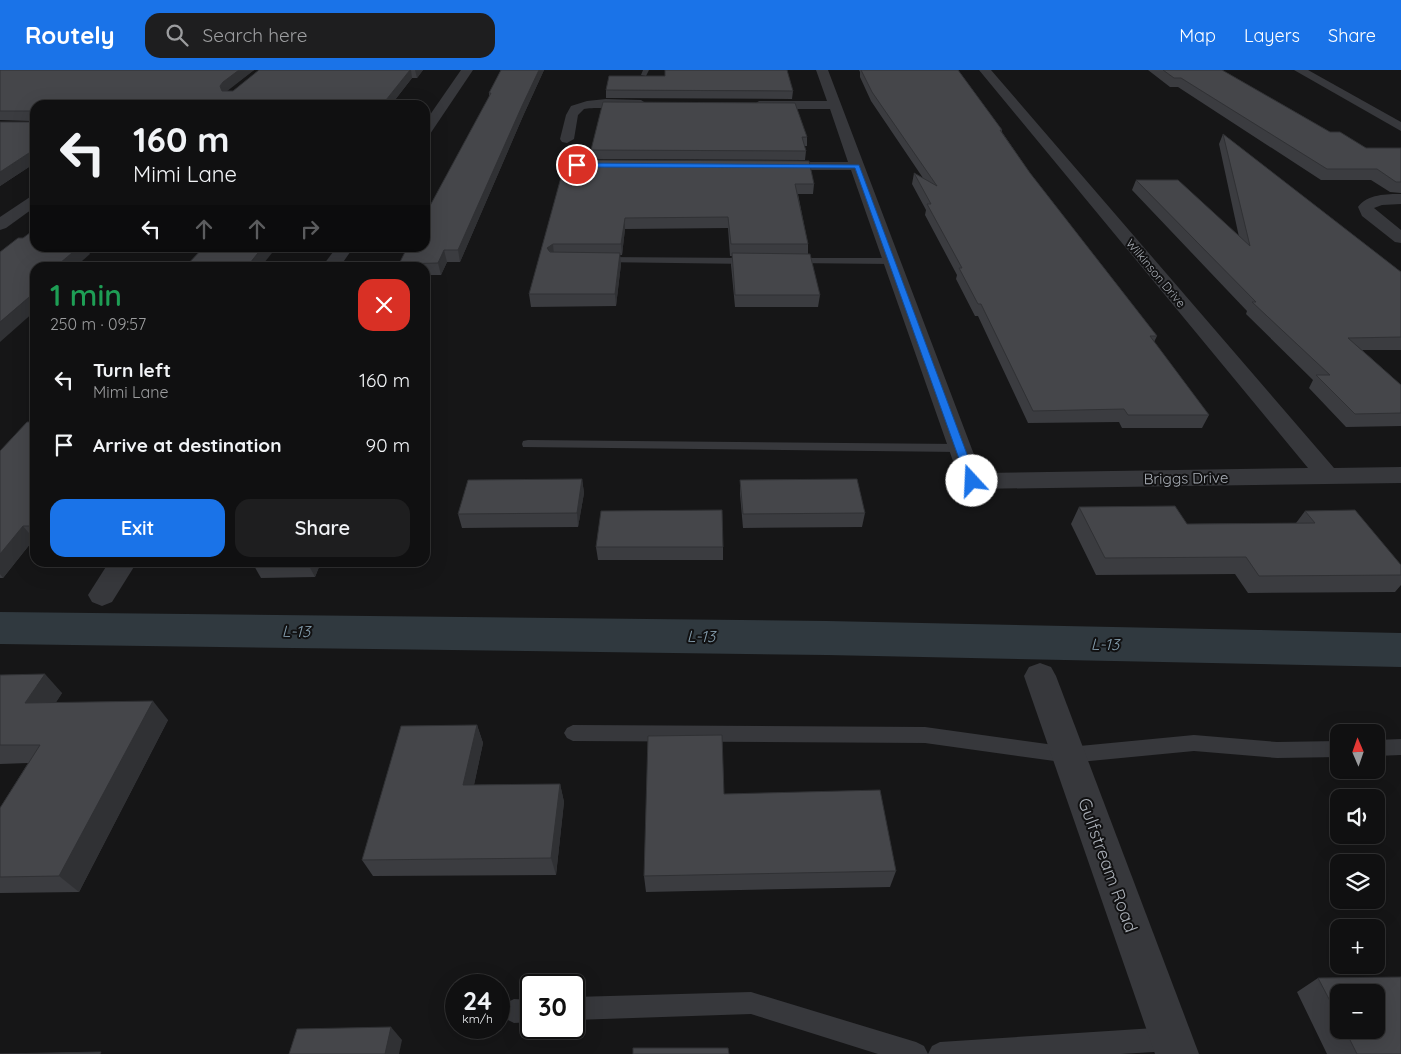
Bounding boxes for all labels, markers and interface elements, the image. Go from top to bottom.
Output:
search box [145,13,495,58]
text: Routely [25,20,115,50]
icon: search [163,21,191,49]
text: Search here [203,23,307,47]
text: Map [1179,24,1216,47]
text: Layers [1244,24,1300,47]
text: Share [1328,24,1376,47]
text: 160 m [133,117,230,161]
icon: left [50,120,115,185]
pin [556,144,598,186]
icon: arrive [563,151,591,179]
text: Mimi Lane [133,160,237,188]
icon: left [137,215,165,243]
icon: ahead [190,215,218,243]
icon: ahead [243,215,271,243]
icon: right [296,215,324,243]
street label: Wilkinson Drive [1123,236,1189,310]
text: 1 min [50,276,122,314]
button: close [358,279,410,331]
text: 250 m · 09:57 [50,314,146,334]
text: Turn left [93,358,171,382]
icon: left [50,366,78,394]
text: 160 m [359,368,410,392]
text: Mimi Lane [93,382,169,402]
icon: arrive [50,431,78,459]
text: Arrive at destination [93,433,282,457]
text: 90 m [366,433,410,457]
position arrow [945,454,997,506]
street label: Briggs Drive [1144,468,1228,488]
button: Exit [50,499,225,557]
button: Share [235,499,410,557]
water label: L-13 [282,621,312,641]
water label: L-13 [687,626,717,646]
water label: L-13 [1091,634,1121,654]
north arrow [1330,724,1385,779]
map controls [1330,724,1385,1039]
button: sound [1330,789,1385,844]
street label: Gulfstream Road [1073,795,1143,935]
button: layers [1330,854,1385,909]
button: + [1330,919,1385,974]
speed limit sign: 30 [520,974,585,1039]
button: − [1330,984,1385,1039]
text: 24 [463,985,492,1016]
text: km/h [462,1011,493,1026]

